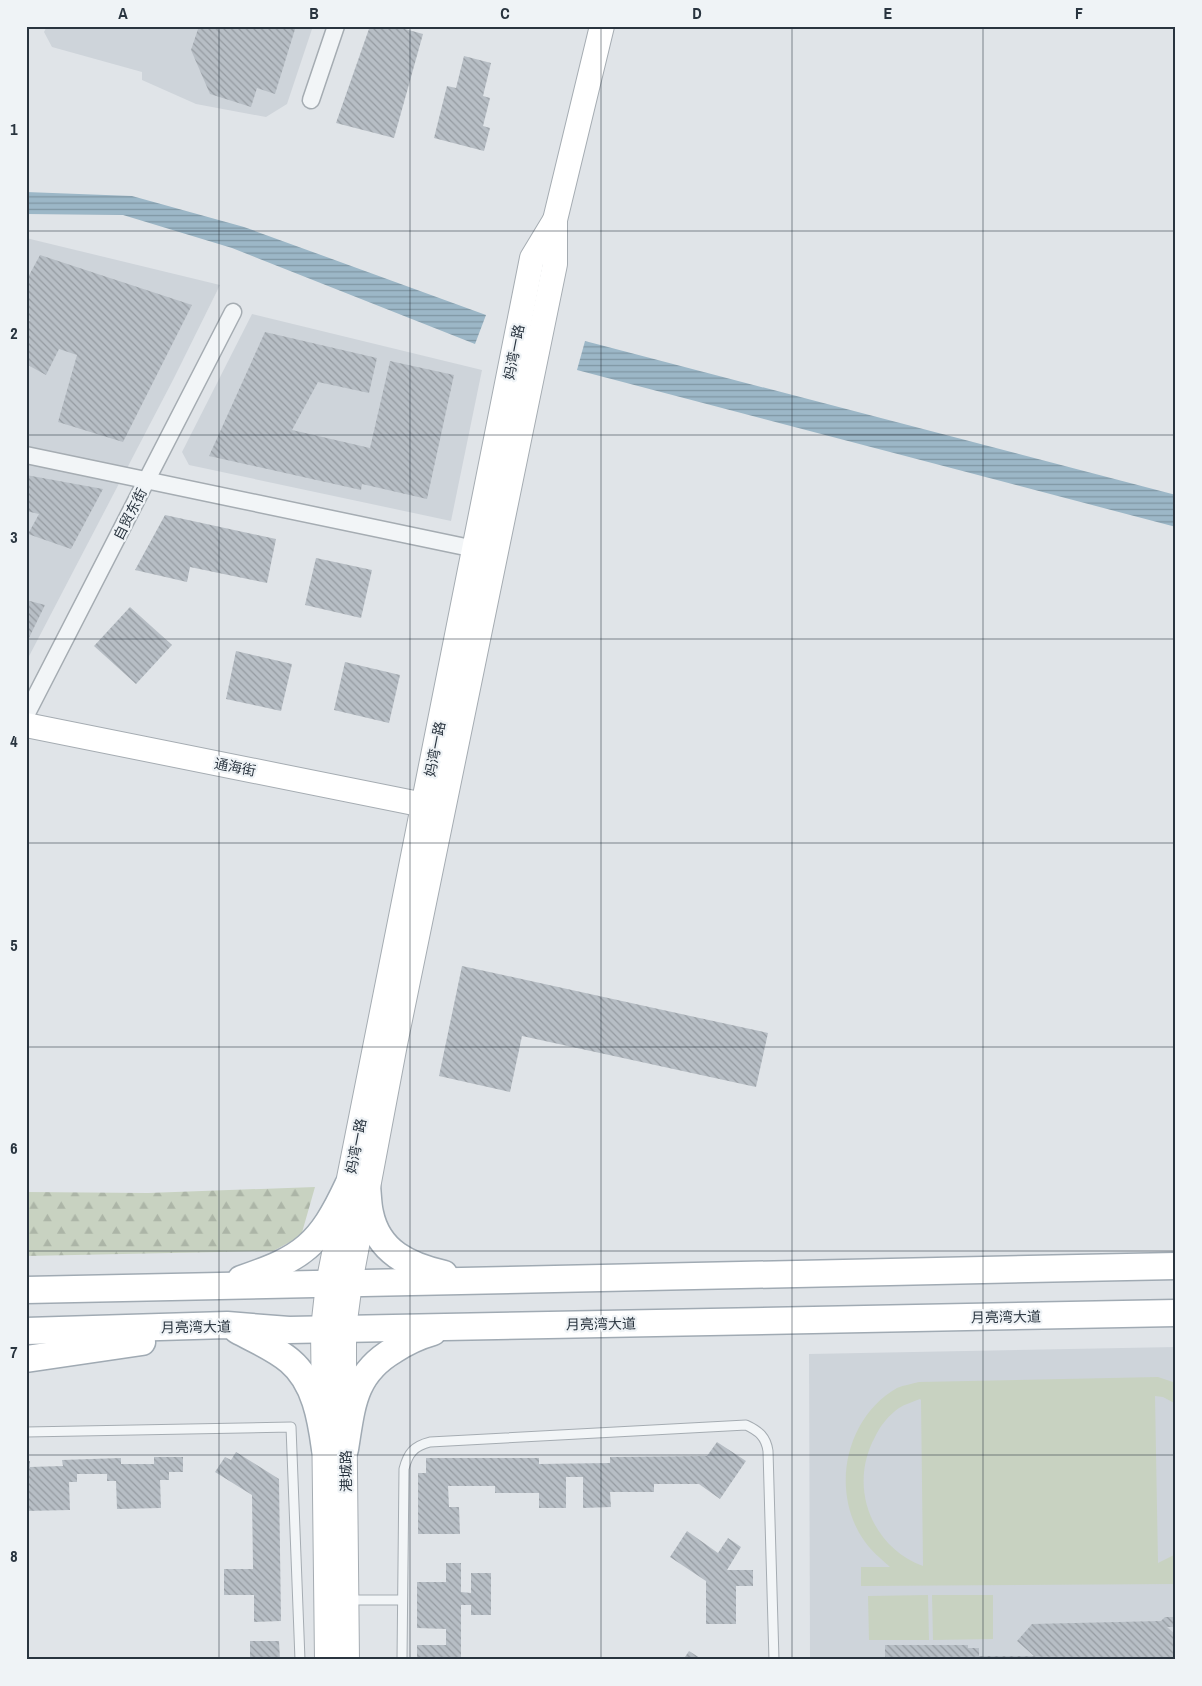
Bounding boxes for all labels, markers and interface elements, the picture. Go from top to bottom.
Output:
text: A [118,2,128,24]
text: B [309,2,319,24]
text: C [500,2,510,24]
text: D [692,2,702,24]
text: E [884,2,893,24]
text: F [1075,2,1083,24]
text: 1 [10,118,18,140]
text: 2 [10,322,18,344]
street label: 妈湾一路 [500,323,528,381]
street label: 自贸东街 [109,485,151,543]
text: 3 [10,526,18,548]
street label: 妈湾一路 [421,720,449,778]
text: 4 [10,730,18,752]
street label: 通海街 [213,754,257,780]
text: 5 [10,934,18,956]
street label: 妈湾一路 [342,1117,370,1175]
text: 6 [10,1137,18,1159]
street label: 月亮湾大道 [971,1307,1041,1327]
street label: 月亮湾大道 [566,1314,636,1334]
street label: 月亮湾大道 [161,1317,231,1337]
text: 7 [10,1341,18,1363]
street label: 港城路 [337,1450,355,1492]
text: 8 [10,1545,18,1567]

